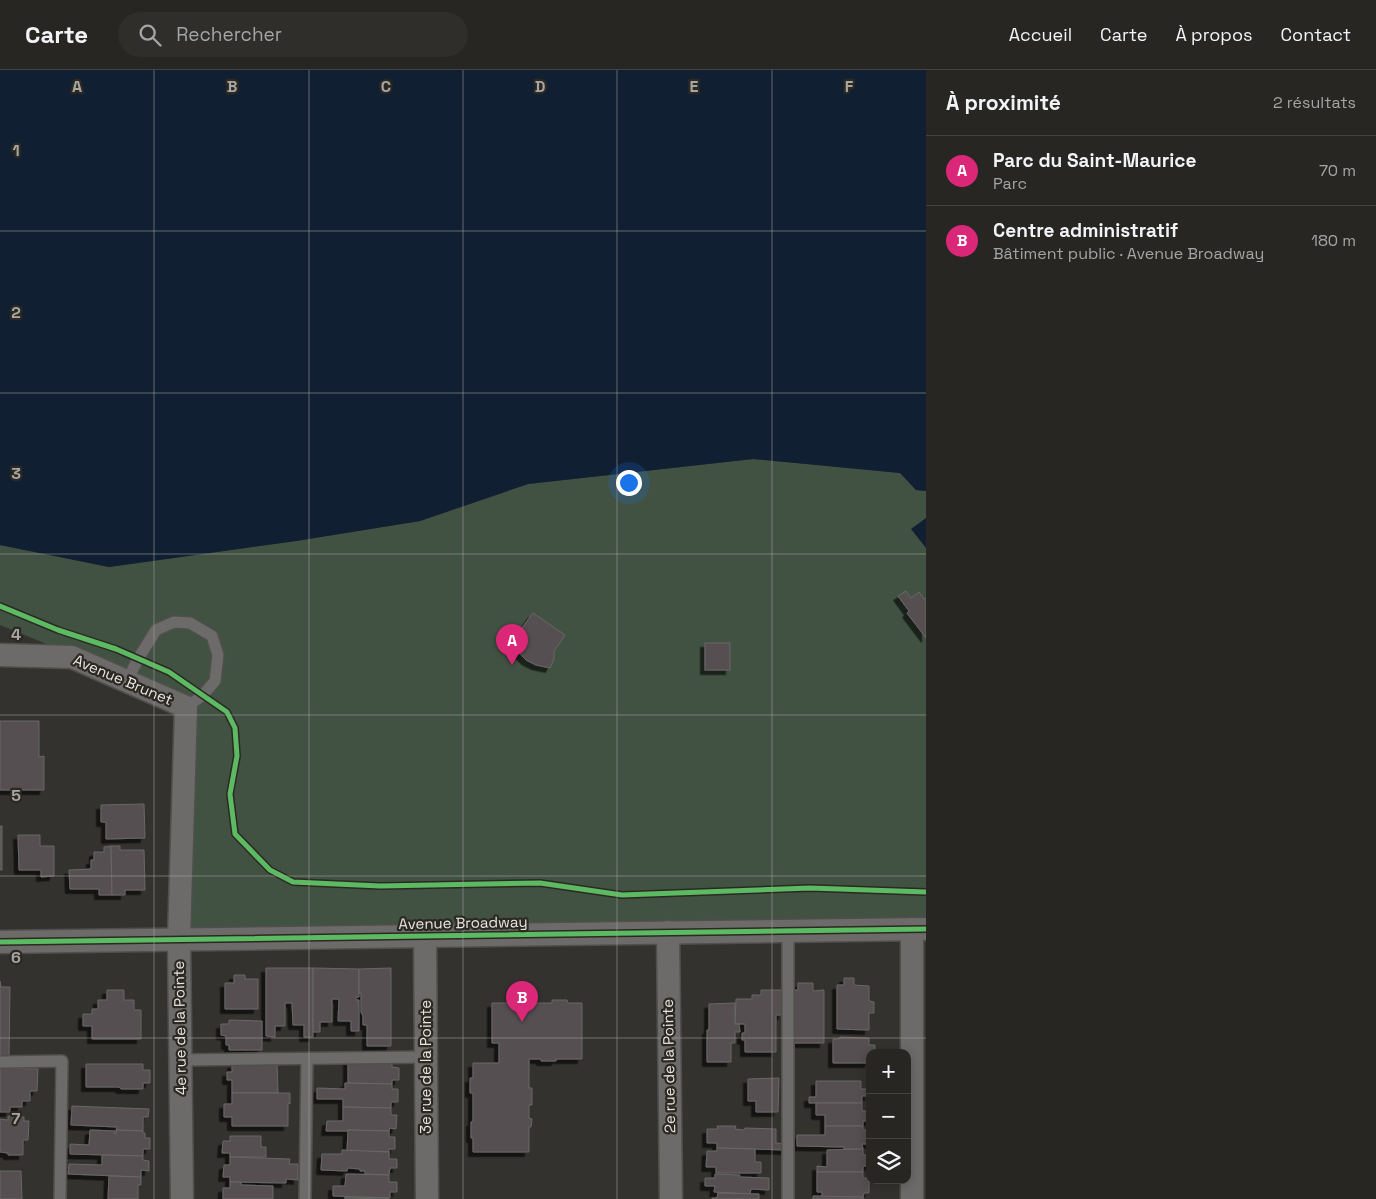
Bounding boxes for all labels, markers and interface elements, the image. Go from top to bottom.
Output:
search box [118,12,468,57]
text: Carte [25,19,88,50]
icon: search [136,21,164,49]
text: Rechercher [176,22,282,47]
text: Accueil [1009,23,1072,46]
text: Carte [1100,23,1147,46]
text: À propos [1175,23,1253,46]
text: Contact [1281,23,1351,46]
text: A [72,76,82,97]
text: B [227,76,237,97]
text: C [381,76,391,97]
text: D [535,76,545,97]
text: E [690,76,699,97]
text: F [845,76,854,97]
text: À proximité [946,89,1061,116]
text: 2 résultats [1273,92,1356,113]
text: 1 [12,140,20,161]
text: Parc du Saint-Maurice [993,148,1196,173]
text: A [957,160,967,181]
text: 70 m [1319,160,1356,181]
text: Parc [993,173,1027,194]
text: Centre administratif [993,218,1178,243]
text: B [957,230,967,251]
text: 180 m [1311,230,1356,251]
text: Bâtiment public · Avenue Broadway [993,243,1264,264]
text: 2 [11,302,21,323]
text: 3 [11,463,21,484]
your location [616,470,642,496]
text: 4 [11,624,21,645]
pin: A [496,624,528,665]
street label: Avenue Brunet [71,650,176,709]
text: 5 [11,785,21,806]
street label: Avenue Broadway [398,912,528,933]
text: 6 [11,947,21,968]
street label: 4e rue de la Pointe [169,961,190,1095]
pin: B [506,981,538,1022]
street label: 2e rue de la Pointe [658,999,679,1133]
street label: 3e rue de la Pointe [416,1000,435,1134]
map controls [866,1049,911,1184]
button: + [866,1049,911,1094]
button: − [866,1094,911,1139]
text: 7 [12,1108,21,1129]
button: layers [866,1139,911,1184]

